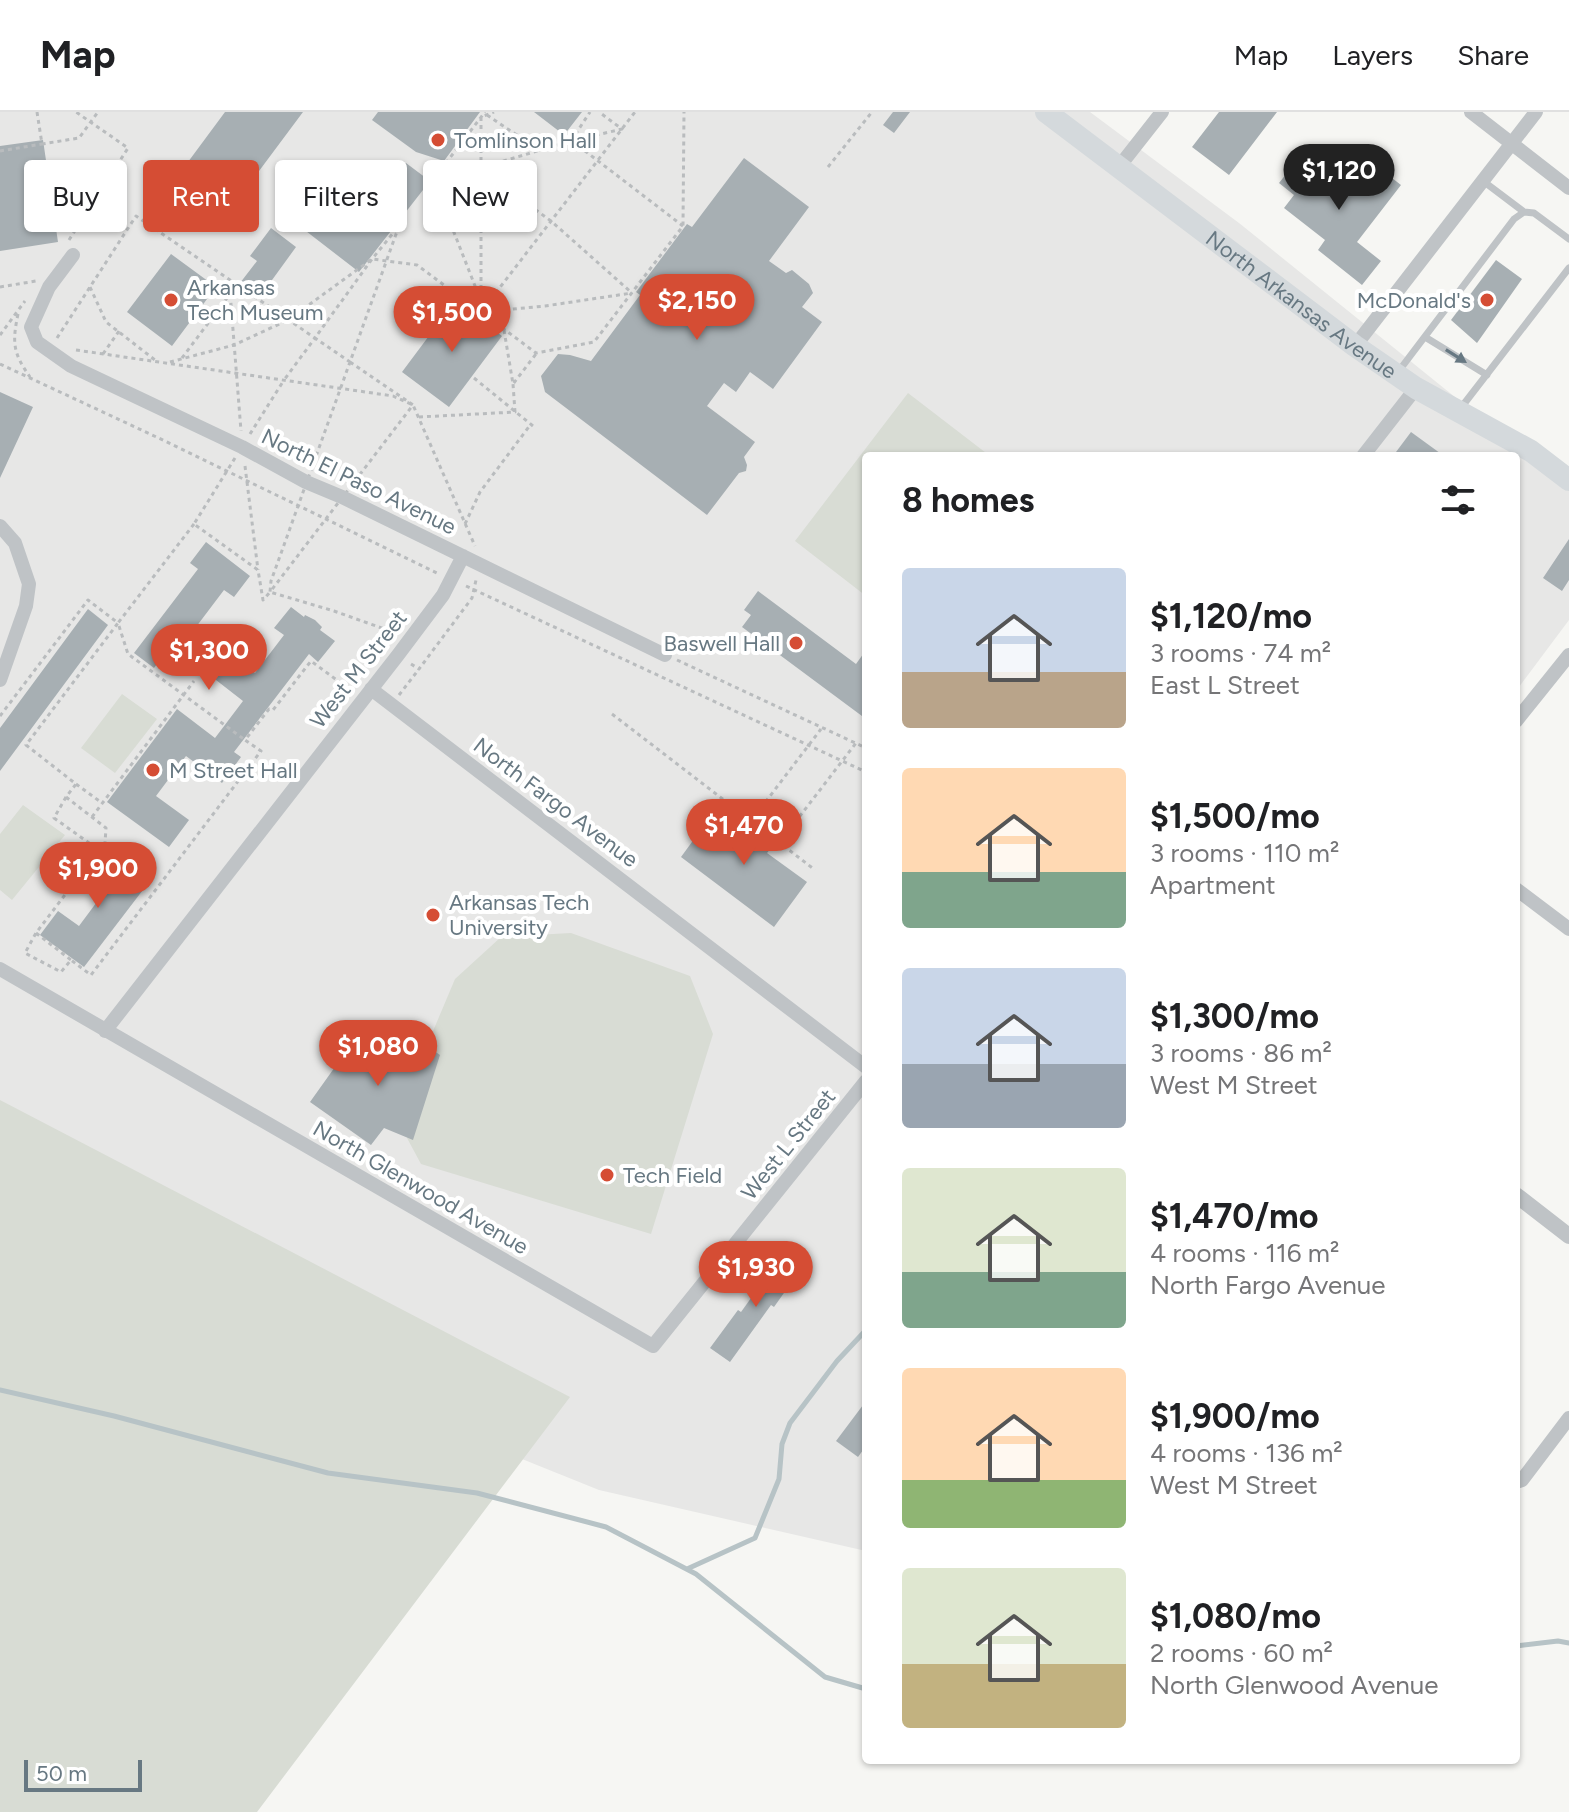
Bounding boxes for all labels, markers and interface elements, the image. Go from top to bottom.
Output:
text: Map [40,32,116,78]
text: Map [1234,38,1288,72]
text: Layers [1332,38,1413,72]
text: Share [1457,38,1529,72]
place label: Tomlinson Hall [454,127,597,154]
marker: Tomlinson Hall [429,131,447,149]
pin: $1,120 [1274,144,1404,212]
text: $1,120 [1302,154,1376,186]
chip: Buy [24,160,127,232]
chip: Rent [143,160,259,232]
chip: Filters [275,160,407,232]
chip: New [423,160,537,232]
street label: North Arkansas Avenue [1200,225,1402,385]
place label: Arkansas Tech Museum [187,274,324,326]
pin: $2,150 [632,274,762,342]
text: $2,150 [657,284,737,316]
pin: $1,500 [387,286,517,354]
place label: McDonald's [1357,287,1471,314]
marker: Arkansas Tech Museum [162,291,180,309]
marker: McDonald's [1478,291,1496,309]
text: $1,500 [412,296,492,328]
one-way arrow [1445,349,1467,363]
street label: North El Paso Avenue [257,423,460,540]
icon: filters [1436,478,1480,522]
text: 8 homes [902,480,1034,521]
text: $1,120/mo [1150,596,1312,637]
icon: home [966,600,1062,696]
street label: West M Street [304,605,413,734]
pin: $1,300 [144,624,274,692]
place label: Baswell Hall [664,630,780,657]
text: $1,300 [169,634,249,666]
marker: Baswell Hall [787,634,805,652]
text: 3 rooms · 74 m² [1150,637,1331,669]
text: East L Street [1150,669,1300,701]
street label: North Fargo Avenue [468,732,643,873]
place label: M Street Hall [169,757,298,784]
marker: M Street Hall [144,761,162,779]
text: $1,500/mo [1150,796,1320,837]
pin: $1,470 [679,799,809,867]
icon: home [966,800,1062,896]
text: $1,470 [704,809,784,841]
text: 3 rooms · 110 m² [1150,837,1339,869]
pin: $1,900 [33,842,163,910]
text: $1,900 [58,852,138,884]
text: Apartment [1150,869,1276,901]
place label: Arkansas Tech University [449,889,589,941]
marker: Arkansas Tech University [424,906,442,924]
text: $1,300/mo [1150,996,1319,1037]
icon: home [966,1000,1062,1096]
pin: $1,080 [313,1020,443,1088]
text: $1,080 [337,1030,419,1062]
text: 3 rooms · 86 m² [1150,1037,1332,1069]
text: West M Street [1150,1069,1318,1101]
street label: West L Street [736,1083,841,1205]
street label: North Glenwood Avenue [308,1115,533,1260]
place label: Tech Field [623,1162,722,1189]
marker: Tech Field [598,1166,616,1184]
text: $1,470/mo [1150,1196,1318,1237]
icon: home [966,1200,1062,1296]
text: 4 rooms · 116 m² [1150,1237,1339,1269]
pin: $1,930 [691,1241,821,1309]
text: $1,930 [717,1251,795,1283]
text: North Fargo Avenue [1150,1269,1385,1301]
text: $1,900/mo [1150,1396,1320,1437]
icon: home [966,1400,1062,1496]
text: 4 rooms · 136 m² [1150,1437,1343,1469]
text: West M Street [1150,1469,1318,1501]
text: $1,080/mo [1150,1596,1321,1637]
icon: home [966,1600,1062,1696]
text: 2 rooms · 60 m² [1150,1637,1333,1669]
text: North Glenwood Avenue [1150,1669,1439,1701]
scale bar [24,1756,142,1792]
text: 50 m [36,1760,87,1787]

